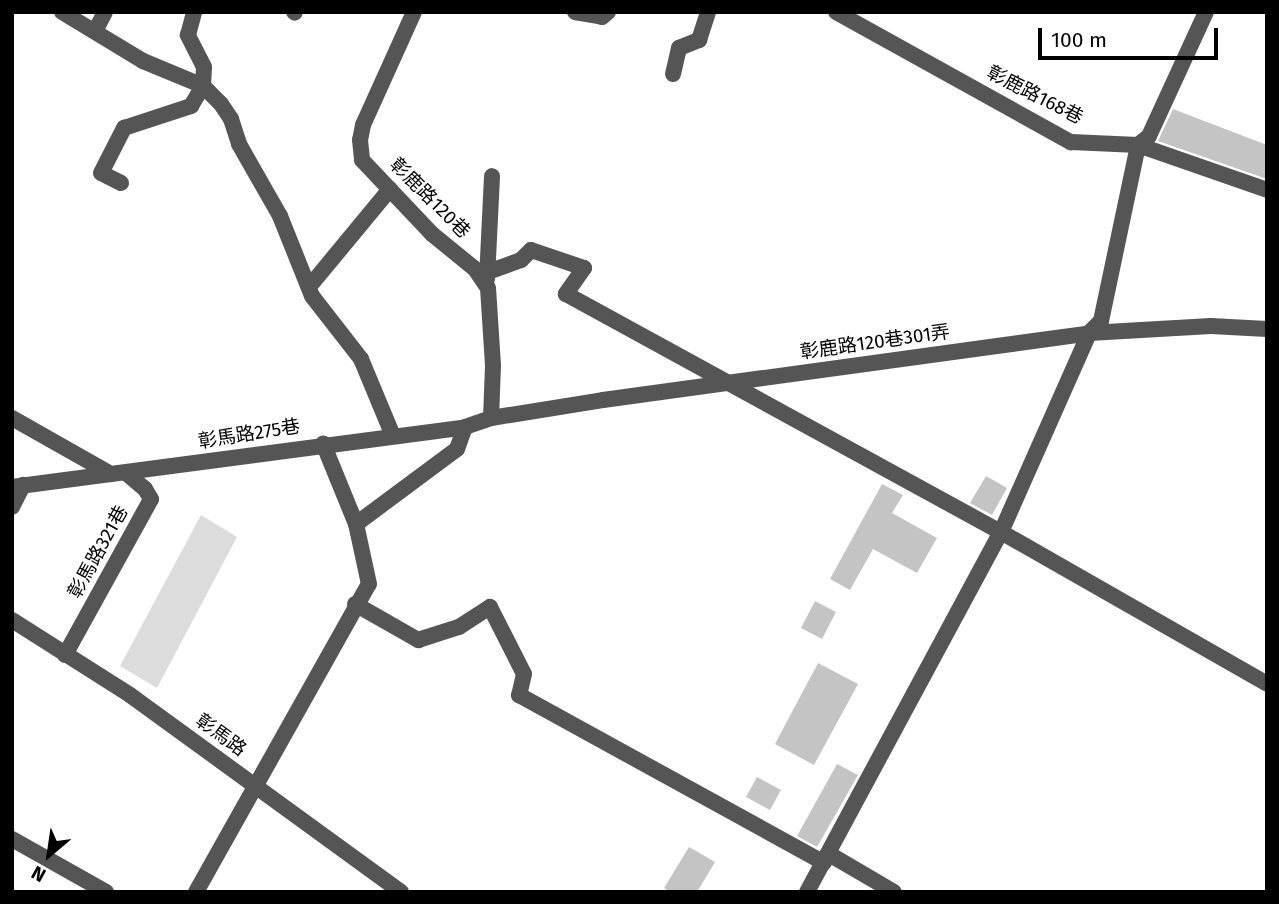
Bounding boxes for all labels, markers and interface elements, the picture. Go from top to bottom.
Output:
scale bar [1041,14,1221,58]
text: 100 m [1051,27,1107,53]
street label: 彰鹿路168巷 [983,61,1087,129]
street label: 彰鹿路120巷 [385,153,475,243]
street label: 彰鹿路120巷301弄 [799,320,951,364]
street label: 彰馬路275巷 [196,415,302,453]
street label: 彰馬路321巷 [63,502,133,602]
street label: 彰馬路 [191,709,251,761]
north arrow [14,820,84,890]
text: N [27,861,50,887]

